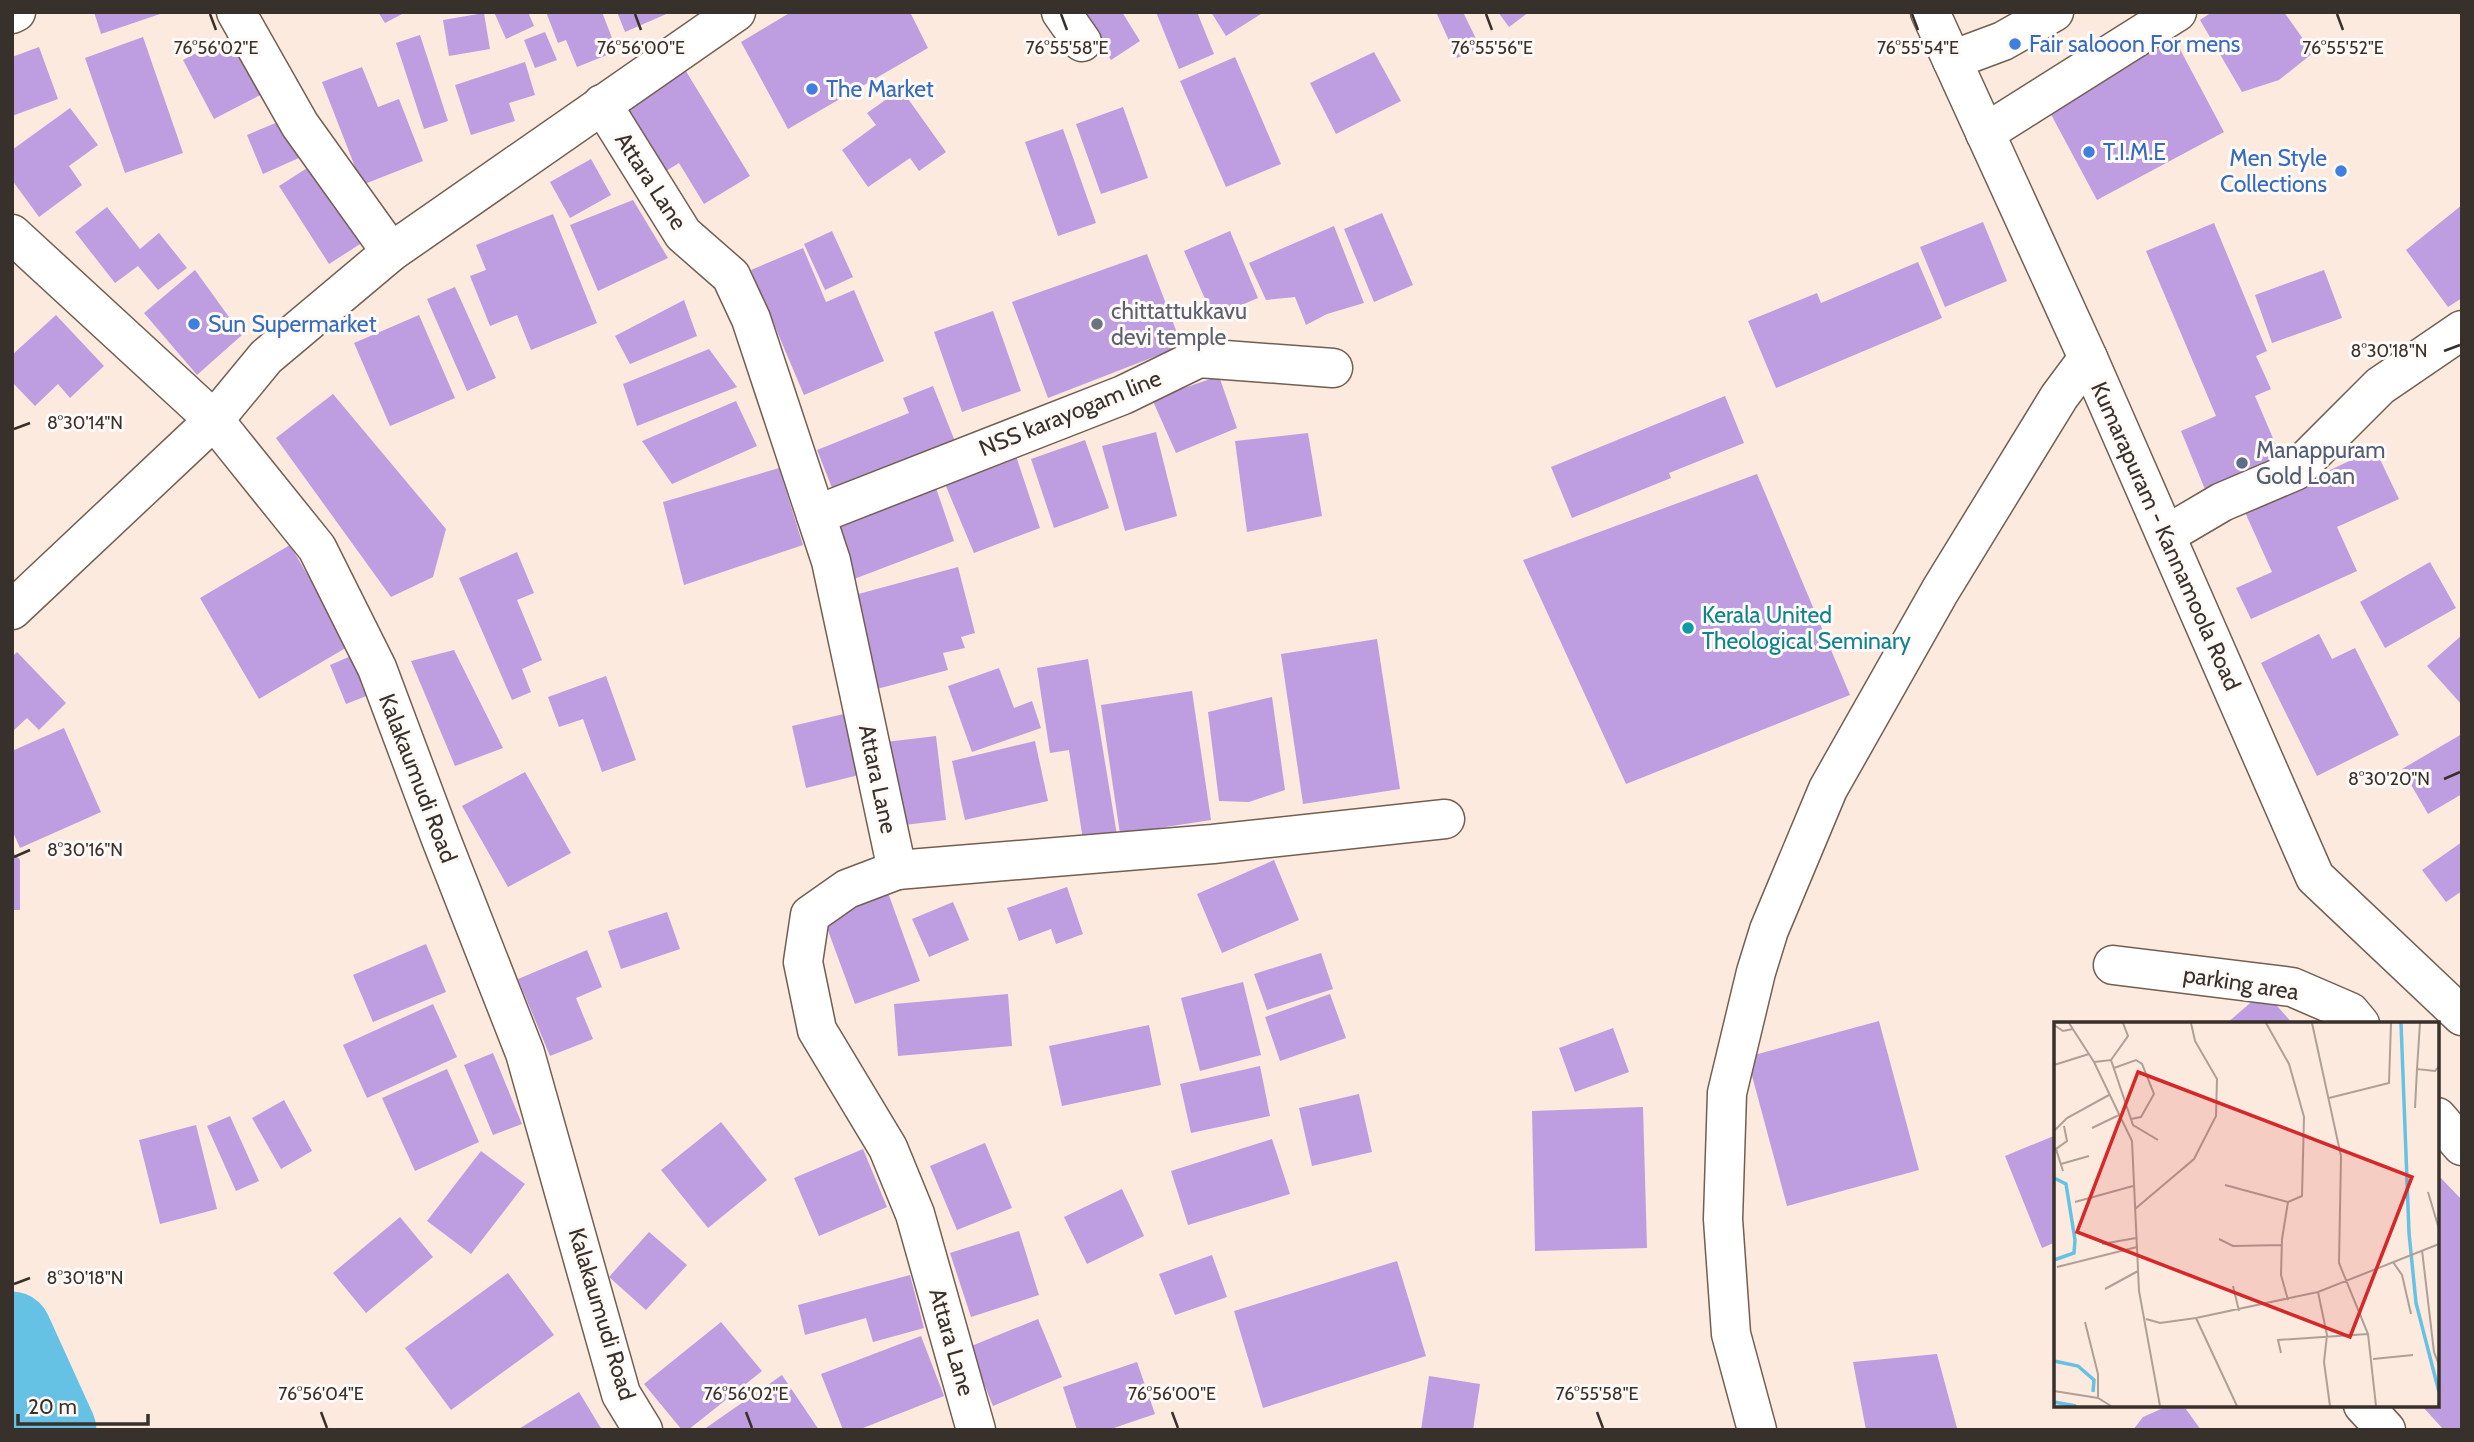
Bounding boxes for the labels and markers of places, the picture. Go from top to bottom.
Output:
place label: Fair salooon For mens [2029,30,2240,58]
marker: Fair salooon For mens [2007,36,2023,52]
place label: The Market [826,75,934,103]
marker: The Market [804,81,820,97]
place label: T.I.M.E [2103,138,2166,166]
marker: T.I.M.E [2081,144,2097,160]
place label: Men Style Collections [2220,144,2327,198]
marker: Men Style Collections [2333,163,2349,179]
place label: chittattukkavu devi temple [1111,297,1247,351]
place label: Sun Supermarket [208,310,377,338]
marker: Sun Supermarket [186,316,202,332]
marker: chittattukkavu devi temple [1089,316,1105,332]
place label: Manappuram Gold Loan [2256,436,2385,490]
marker: Manappuram Gold Loan [2234,455,2250,471]
place label: Kerala United Theological Seminary [1702,601,1911,655]
marker: Kerala United Theological Seminary [1680,620,1696,636]

